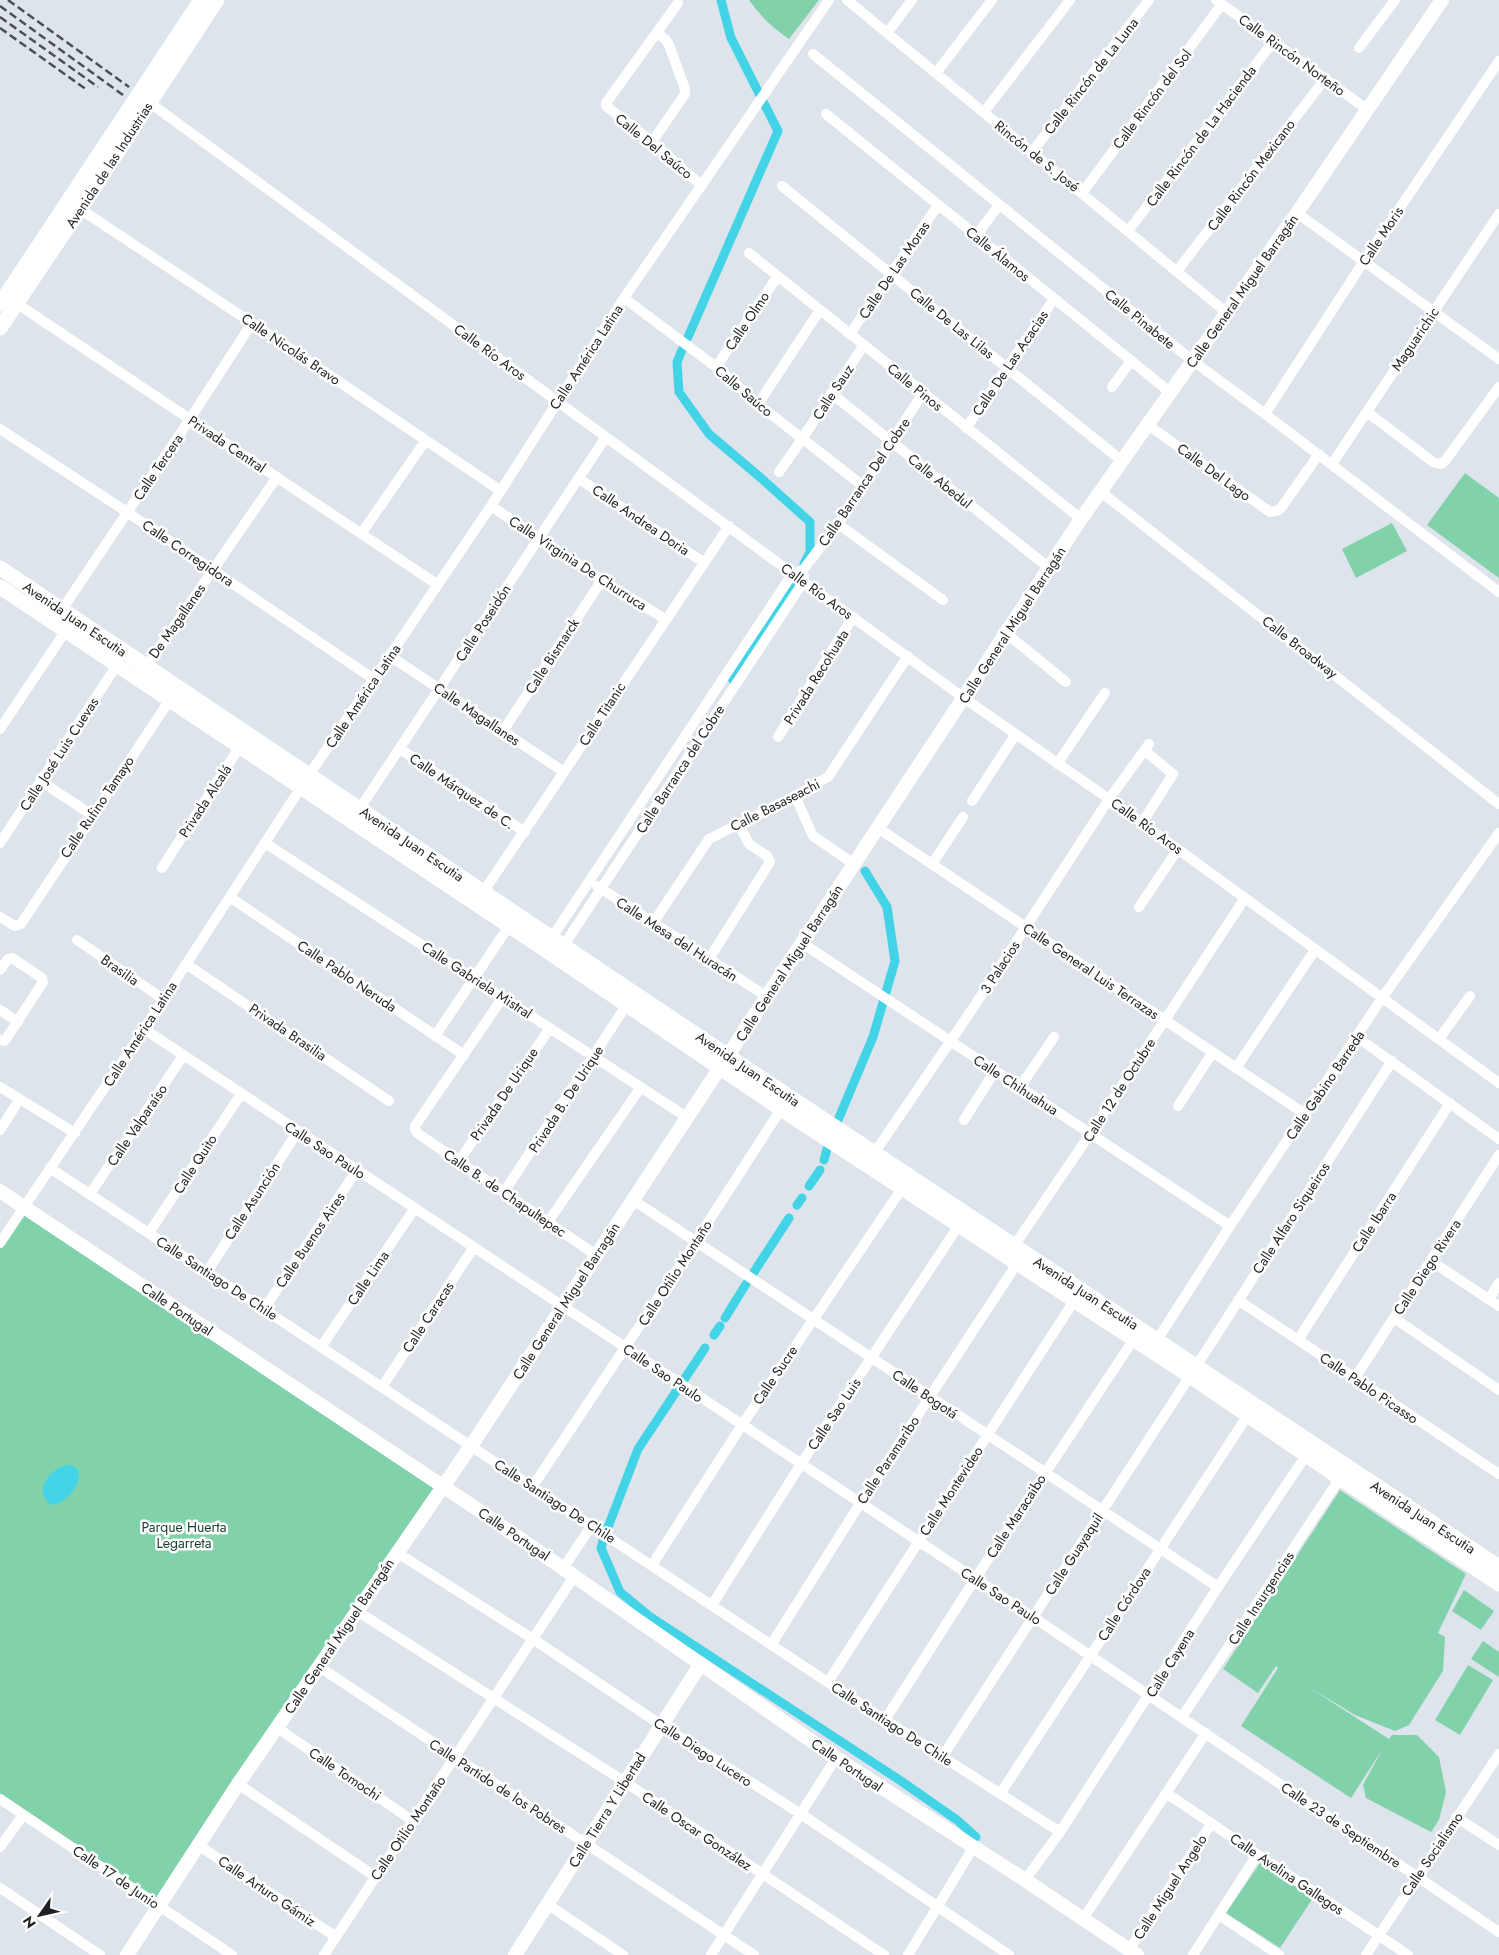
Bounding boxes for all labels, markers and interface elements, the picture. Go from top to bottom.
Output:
street label: Calle Rincón Norteño [1234,9,1350,101]
street label: Calle Rincón de La Luna [1039,14,1143,138]
street label: Calle Rincón del Sol [1108,45,1196,153]
street label: Calle Rincón de La Hacienda [1141,61,1261,211]
street label: Avenida de las Industrias [61,98,158,232]
street label: Calle Del Saúco [611,109,697,184]
street label: Rincón de S. José [990,115,1084,197]
street label: Calle Rincón Mexicano [1202,115,1300,235]
street label: Calle Moris [1354,202,1408,269]
street label: Calle General Miguel Barragán [1181,210,1303,372]
street label: Calle De Las Moras [854,217,934,323]
street label: Calle Álamos [962,222,1035,286]
street label: Calle De Las Lilas [905,283,999,364]
street label: Calle Pinabete [1101,284,1179,354]
street label: Calle Olmo [720,287,774,354]
street label: Calle América Latina [544,301,628,413]
street label: Maguarichic [1386,303,1444,375]
street label: Calle De Las Acacias [967,306,1053,420]
street label: Calle Nicolás Bravo [237,308,345,390]
street label: Calle Río Aros [450,319,530,385]
street label: Calle Pinos [883,358,947,416]
street label: Calle Sauz [808,360,859,424]
street label: Calle Saúco [711,361,778,421]
street label: Privada Central [184,411,270,477]
street label: Calle Barranca Del Cobre [813,414,915,550]
street label: Calle Tercera [128,430,188,504]
street label: Calle Del Lago [1173,438,1255,506]
street label: Calle Abedul [904,449,976,513]
street label: Calle Andrea Doria [588,480,694,560]
street label: Calle Virginia De Churruca [505,511,651,615]
street label: Calle Corregidora [138,515,238,591]
street label: Calle General Miguel Barragán [954,543,1070,707]
street label: Calle Río Aros [777,558,857,624]
street label: Avenida Juan Escutia [19,577,131,661]
street label: De Magallanes [144,579,210,662]
street label: Calle Poseidón [451,580,515,666]
street label: Calle Broadway [1258,611,1343,683]
street label: Calle Bismarck [520,614,584,698]
street label: Privada Recohuata [779,626,853,728]
street label: Calle América Latina [321,640,405,752]
street label: Calle Magallanes [430,678,524,751]
street label: Calle Titanic [574,678,630,750]
street label: Calle José Luis Cuevas [15,693,103,815]
street label: Calle Barranca del Cobre [631,701,729,837]
street label: Calle Márquez de C. [405,748,519,834]
street label: Calle Rufino Tamayo [55,752,139,862]
street label: Privada Alcalá [174,761,236,841]
street label: Calle Basaseachi [727,774,823,836]
street label: Calle Río Aros [1107,793,1187,859]
street label: Avenida Juan Escutia [356,802,468,886]
street label: Calle General Miguel Barragán [731,881,847,1045]
street label: Calle Mesa del Huracán [612,892,742,986]
street label: Calle General Luis Terrazas [1019,918,1163,1024]
street label: Calle Pablo Neruda [293,935,401,1017]
street label: 3 Palacios [975,936,1025,997]
street label: Calle Gabriela Mistral [418,937,536,1023]
street label: Brasilia [97,950,143,990]
street label: Calle América Latina [98,978,182,1090]
street label: Privada Brasilia [245,999,331,1065]
street label: Calle Gabino Barreda [1281,1026,1369,1144]
street label: Avenida Juan Escutia [692,1027,804,1111]
street label: Calle 12 de Octubre [1078,1034,1160,1146]
street label: Privada B. De Urique [524,1041,608,1157]
street label: Privada De Urique [465,1044,543,1144]
street label: Calle Chihuahua [970,1050,1062,1120]
street label: Calle Valparaíso [102,1080,172,1170]
street label: Calle Sao Paulo [281,1116,370,1184]
street label: Calle Quito [168,1130,222,1198]
street label: Calle B. de Chapultepec [440,1144,570,1242]
street label: Calle Asunción [219,1158,285,1244]
street label: Calle Alfaro Siqueiros [1247,1158,1335,1278]
street label: Calle Buenos Aires [270,1188,350,1292]
street label: Calle Ibarra [1347,1188,1401,1256]
street label: Calle Diego Rivera [1389,1215,1465,1319]
street label: Calle Otilio Montaño [633,1216,717,1330]
street label: Calle General Miguel Barragán [508,1219,624,1383]
street label: Calle Santiago De Chile [152,1231,282,1325]
street label: Calle Lima [342,1247,394,1309]
street label: Avenida Juan Escutia [1030,1251,1142,1335]
street label: Calle Caracas [398,1277,459,1356]
street label: Calle Portugal [137,1278,217,1340]
street label: Calle Sao Paulo [619,1339,707,1407]
street label: Calle Sucre [748,1341,802,1409]
street label: Calle Pablo Picasso [1316,1348,1423,1429]
street label: Calle Bogotá [888,1365,962,1423]
street label: Calle Sao Luis [802,1374,866,1454]
street label: Calle Paramaribo [852,1412,924,1508]
street label: Calle Montevideo [914,1442,988,1540]
street label: Calle Santiago De Chile [490,1454,620,1548]
street label: Calle Maracaibo [981,1470,1051,1562]
street label: Avenida Juan Escutia [1367,1475,1479,1559]
street label: Calle Portugal [474,1503,554,1565]
street label: Calle Guayaquil [1040,1509,1108,1599]
park label: Parque Huerta Legarreta [142,1517,226,1553]
street label: Calle Insurgencias [1223,1547,1299,1649]
street label: Calle General Miguel Barragán [279,1554,399,1718]
street label: Calle Sao Paulo [957,1562,1046,1630]
street label: Calle Córdova [1093,1563,1155,1645]
street label: Calle Cayena [1141,1625,1199,1701]
street label: Calle Santiago De Chile [827,1677,957,1771]
street label: Calle Diego Lucero [650,1713,756,1792]
street label: Calle Partido de los Pobres [425,1734,571,1838]
street label: Calle Portugal [807,1734,887,1796]
street label: Calle Tomochi [305,1742,385,1806]
street label: Calle Tierra Y Libertad [564,1749,650,1871]
street label: Calle Otilio Montaño [365,1771,451,1884]
street label: Calle 23 de Septiembre [1277,1777,1405,1873]
street label: Calle Oscar González [638,1787,757,1876]
street label: Calle Socialismo [1396,1808,1468,1900]
street label: Calle Avelina Gallegos [1226,1828,1348,1920]
street label: Calle Miguel Angelo [1128,1830,1212,1944]
street label: Calle 17 de Junio [69,1841,164,1914]
street label: Calle Arturo Gámiz [214,1851,320,1931]
north arrow [15,1890,65,1940]
text: N [18,1912,41,1932]

